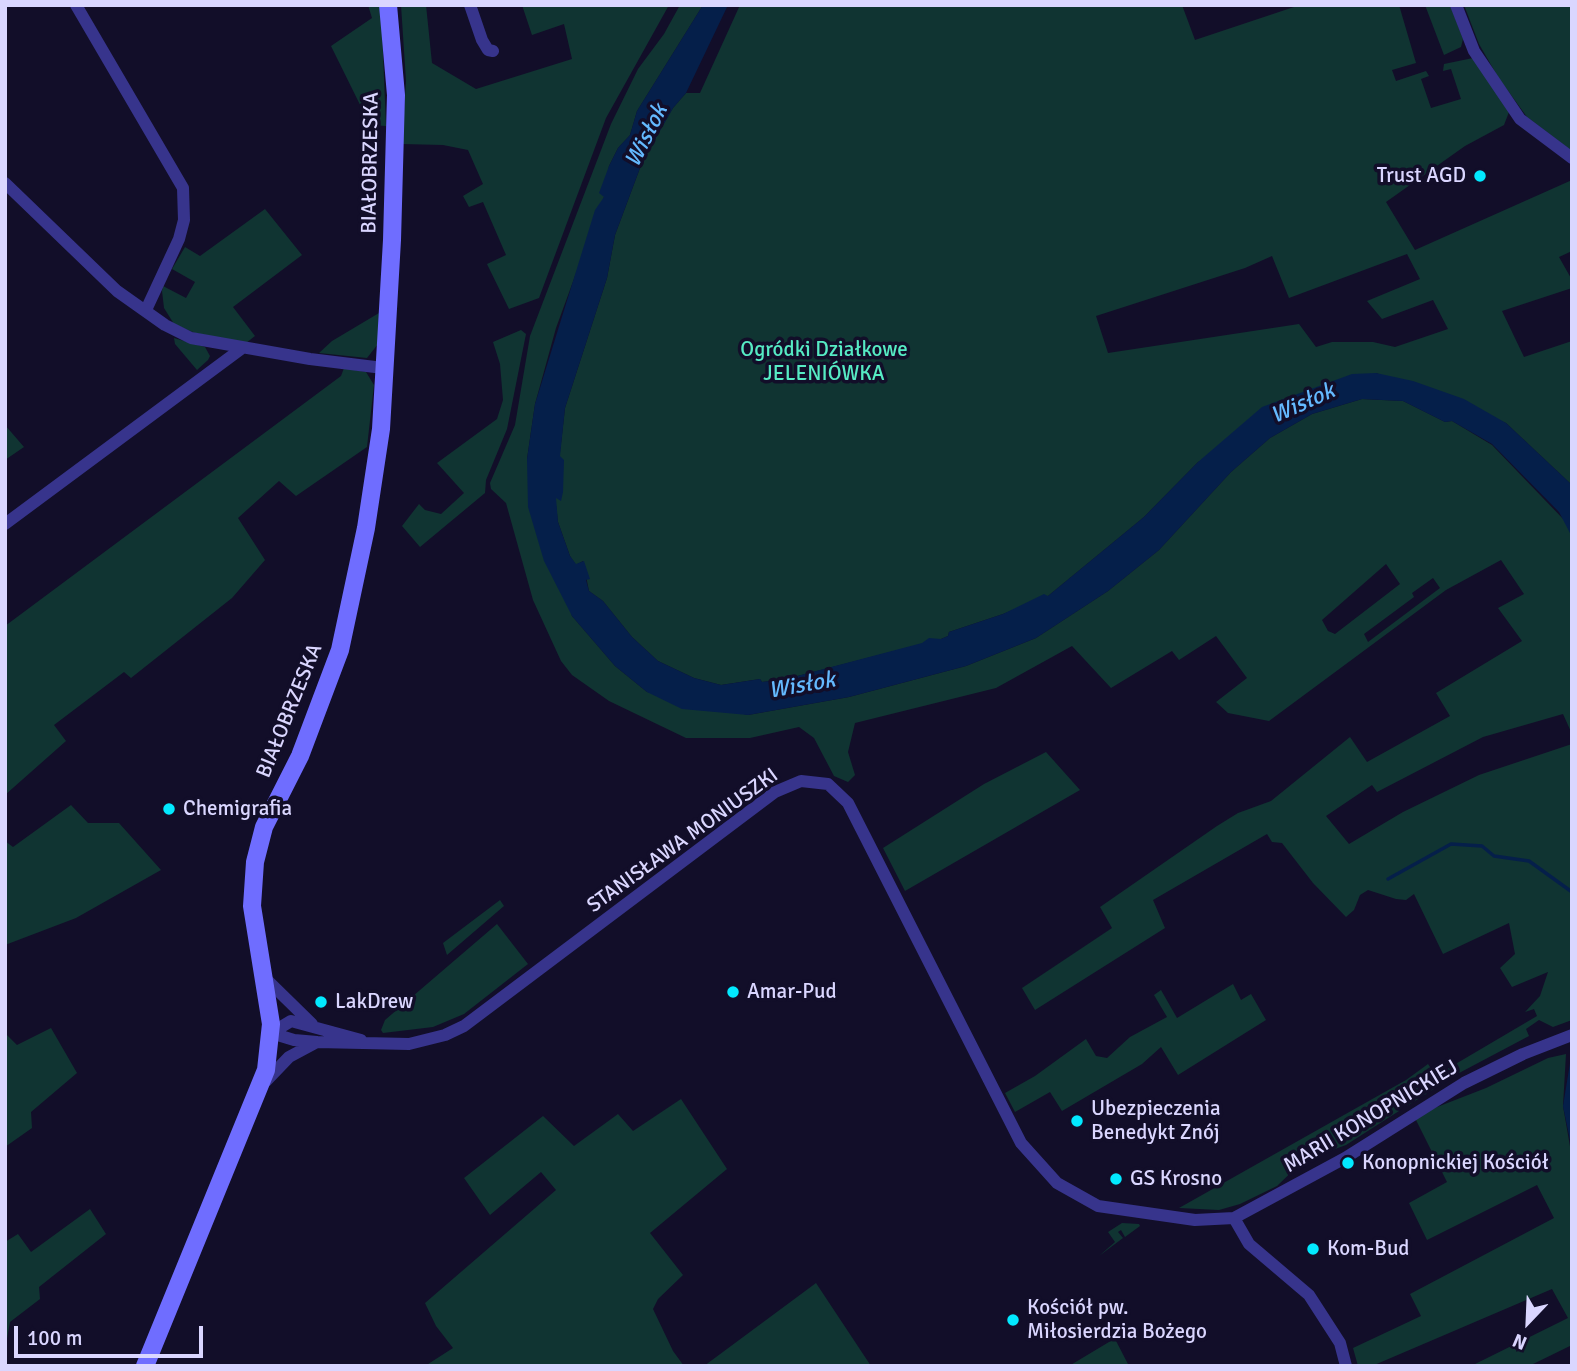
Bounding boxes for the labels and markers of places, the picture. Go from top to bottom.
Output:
place label: Trust AGD [1377,163,1466,189]
marker: Trust AGD [1472,168,1488,184]
place label: Chemigrafia [183,796,292,822]
marker: Chemigrafia [161,801,177,817]
place label: Amar-Pud [747,979,837,1005]
marker: Amar-Pud [725,984,741,1000]
place label: LakDrew [335,989,413,1015]
marker: LakDrew [313,994,329,1010]
place label: Ubezpieczenia Benedykt Znój [1091,1096,1221,1146]
marker: Ubezpieczenia Benedykt Znój [1069,1113,1085,1129]
place label: Konopnickiej Kościół [1362,1150,1549,1176]
marker: Konopnickiej Kościół [1340,1155,1356,1171]
place label: GS Krosno [1130,1166,1222,1192]
marker: GS Krosno [1108,1171,1124,1187]
place label: Kom-Bud [1327,1236,1409,1262]
marker: Kom-Bud [1305,1241,1321,1257]
place label: Kościół pw. Miłosierdzia Bożego [1027,1295,1207,1345]
marker: Kościół pw. Miłosierdzia Bożego [1005,1312,1021,1328]

